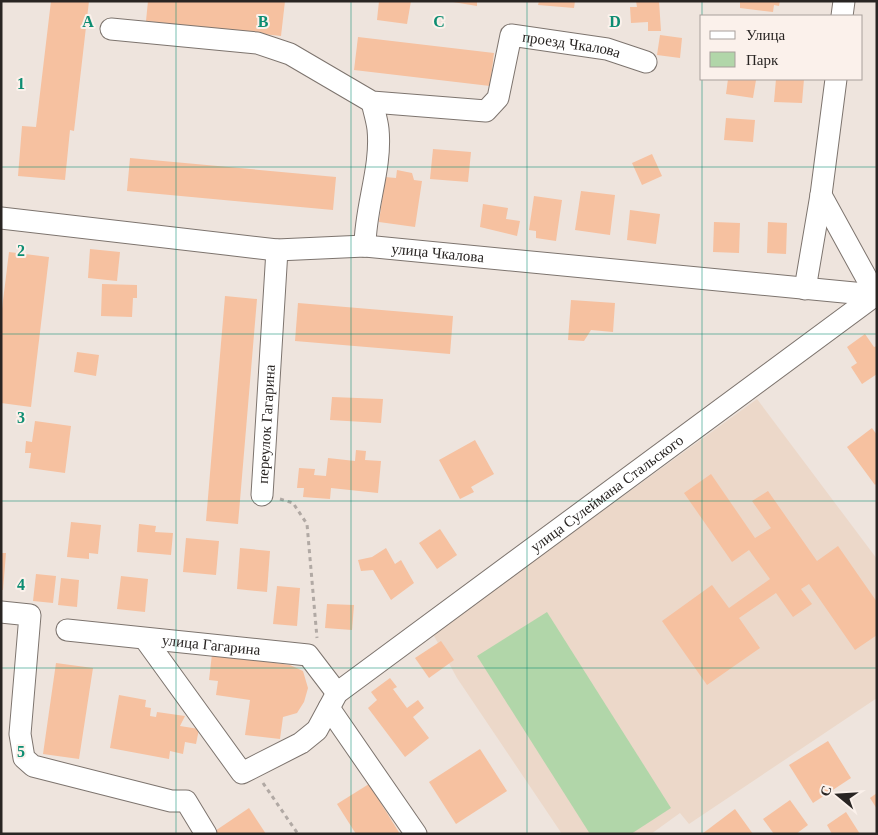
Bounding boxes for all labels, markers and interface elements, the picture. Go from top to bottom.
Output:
text: A [82,13,94,30]
text: B [258,13,269,30]
text: C [433,13,445,30]
text: D [609,13,621,30]
legend [700,15,863,80]
text: Улица [746,27,785,43]
street label: проезд Чкалова [521,29,623,61]
text: Парк [746,52,779,68]
text: 1 [17,75,25,92]
street label: улица Чкалова [391,241,485,265]
text: 2 [17,242,25,259]
street label: переулок Гагарина [255,364,278,484]
text: 3 [17,409,25,426]
street label: улица Сулеймана Стальского [528,432,686,555]
text: 4 [17,576,25,593]
street label: улица Гагарина [161,632,262,658]
text: 5 [17,743,25,760]
north arrow [813,770,863,820]
text: С [817,784,835,798]

